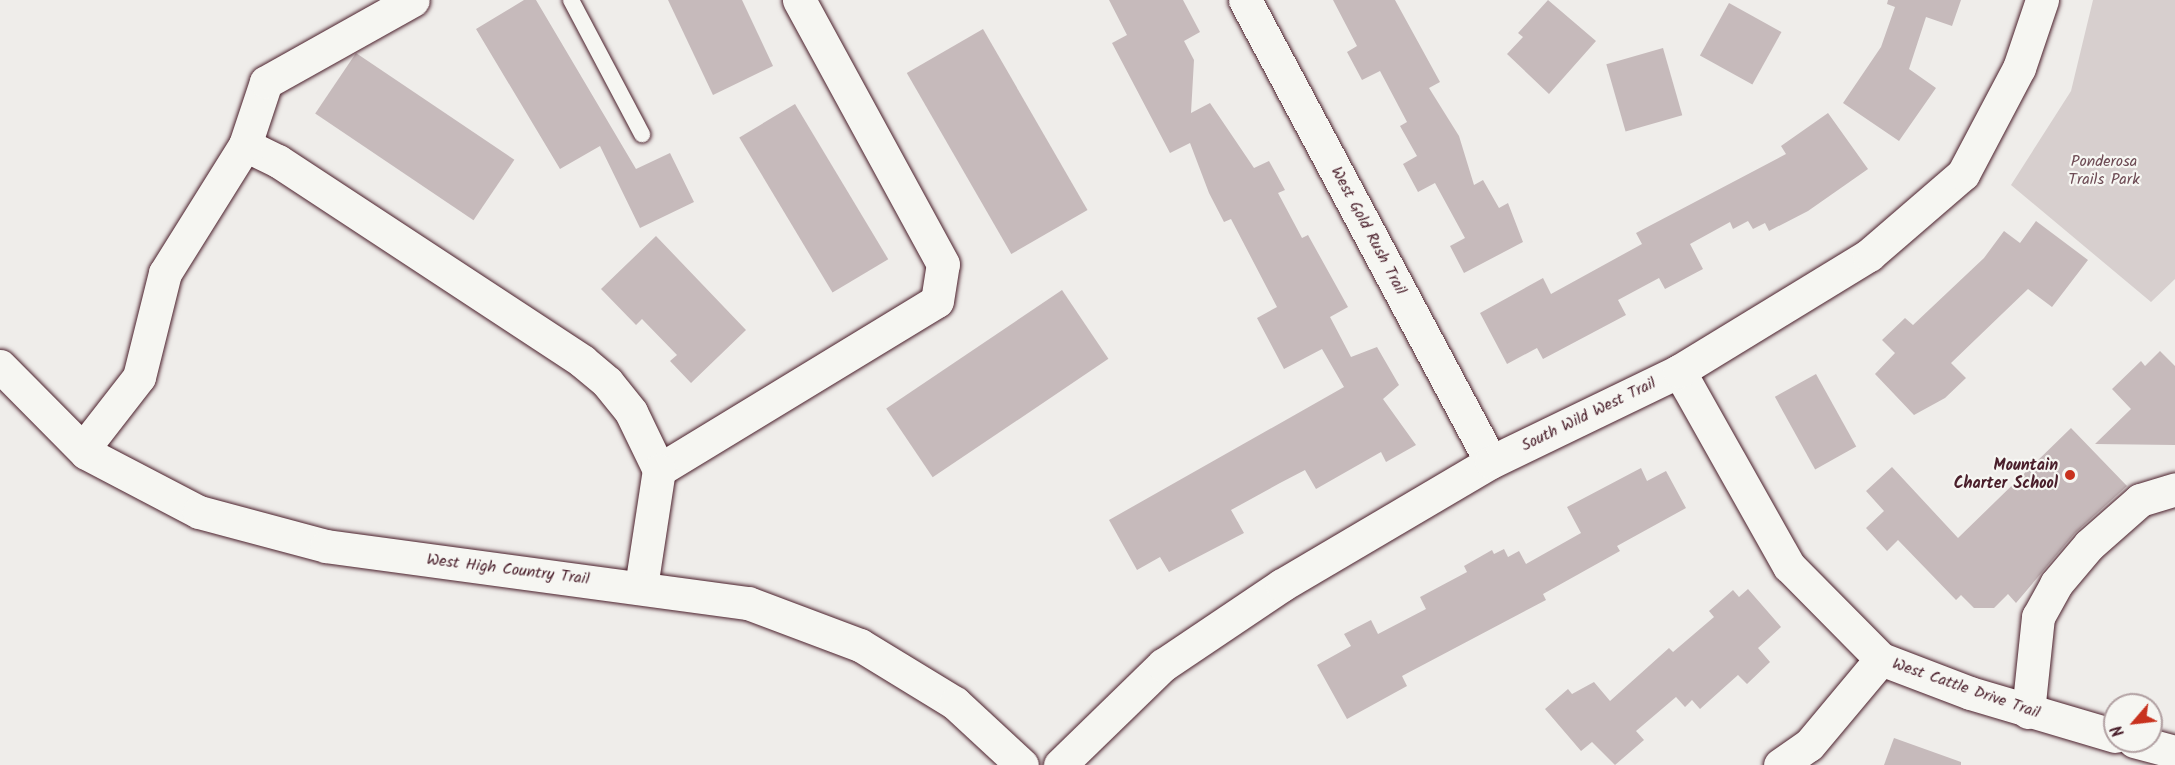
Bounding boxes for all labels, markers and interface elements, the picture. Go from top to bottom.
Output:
park label: Ponderosa Trails Park [2068,152,2140,190]
street label: West Gold Rush Trail [1326,164,1410,298]
street label: South Wild West Trail [1519,374,1659,456]
place label: Mountain Charter School [1954,456,2058,494]
marker: Mountain Charter School [2063,468,2077,482]
street label: West High Country Trail [426,550,590,590]
street label: West Cattle Drive Trail [1890,655,2042,723]
north arrow [2103,693,2163,753]
text: N [2105,720,2132,741]

